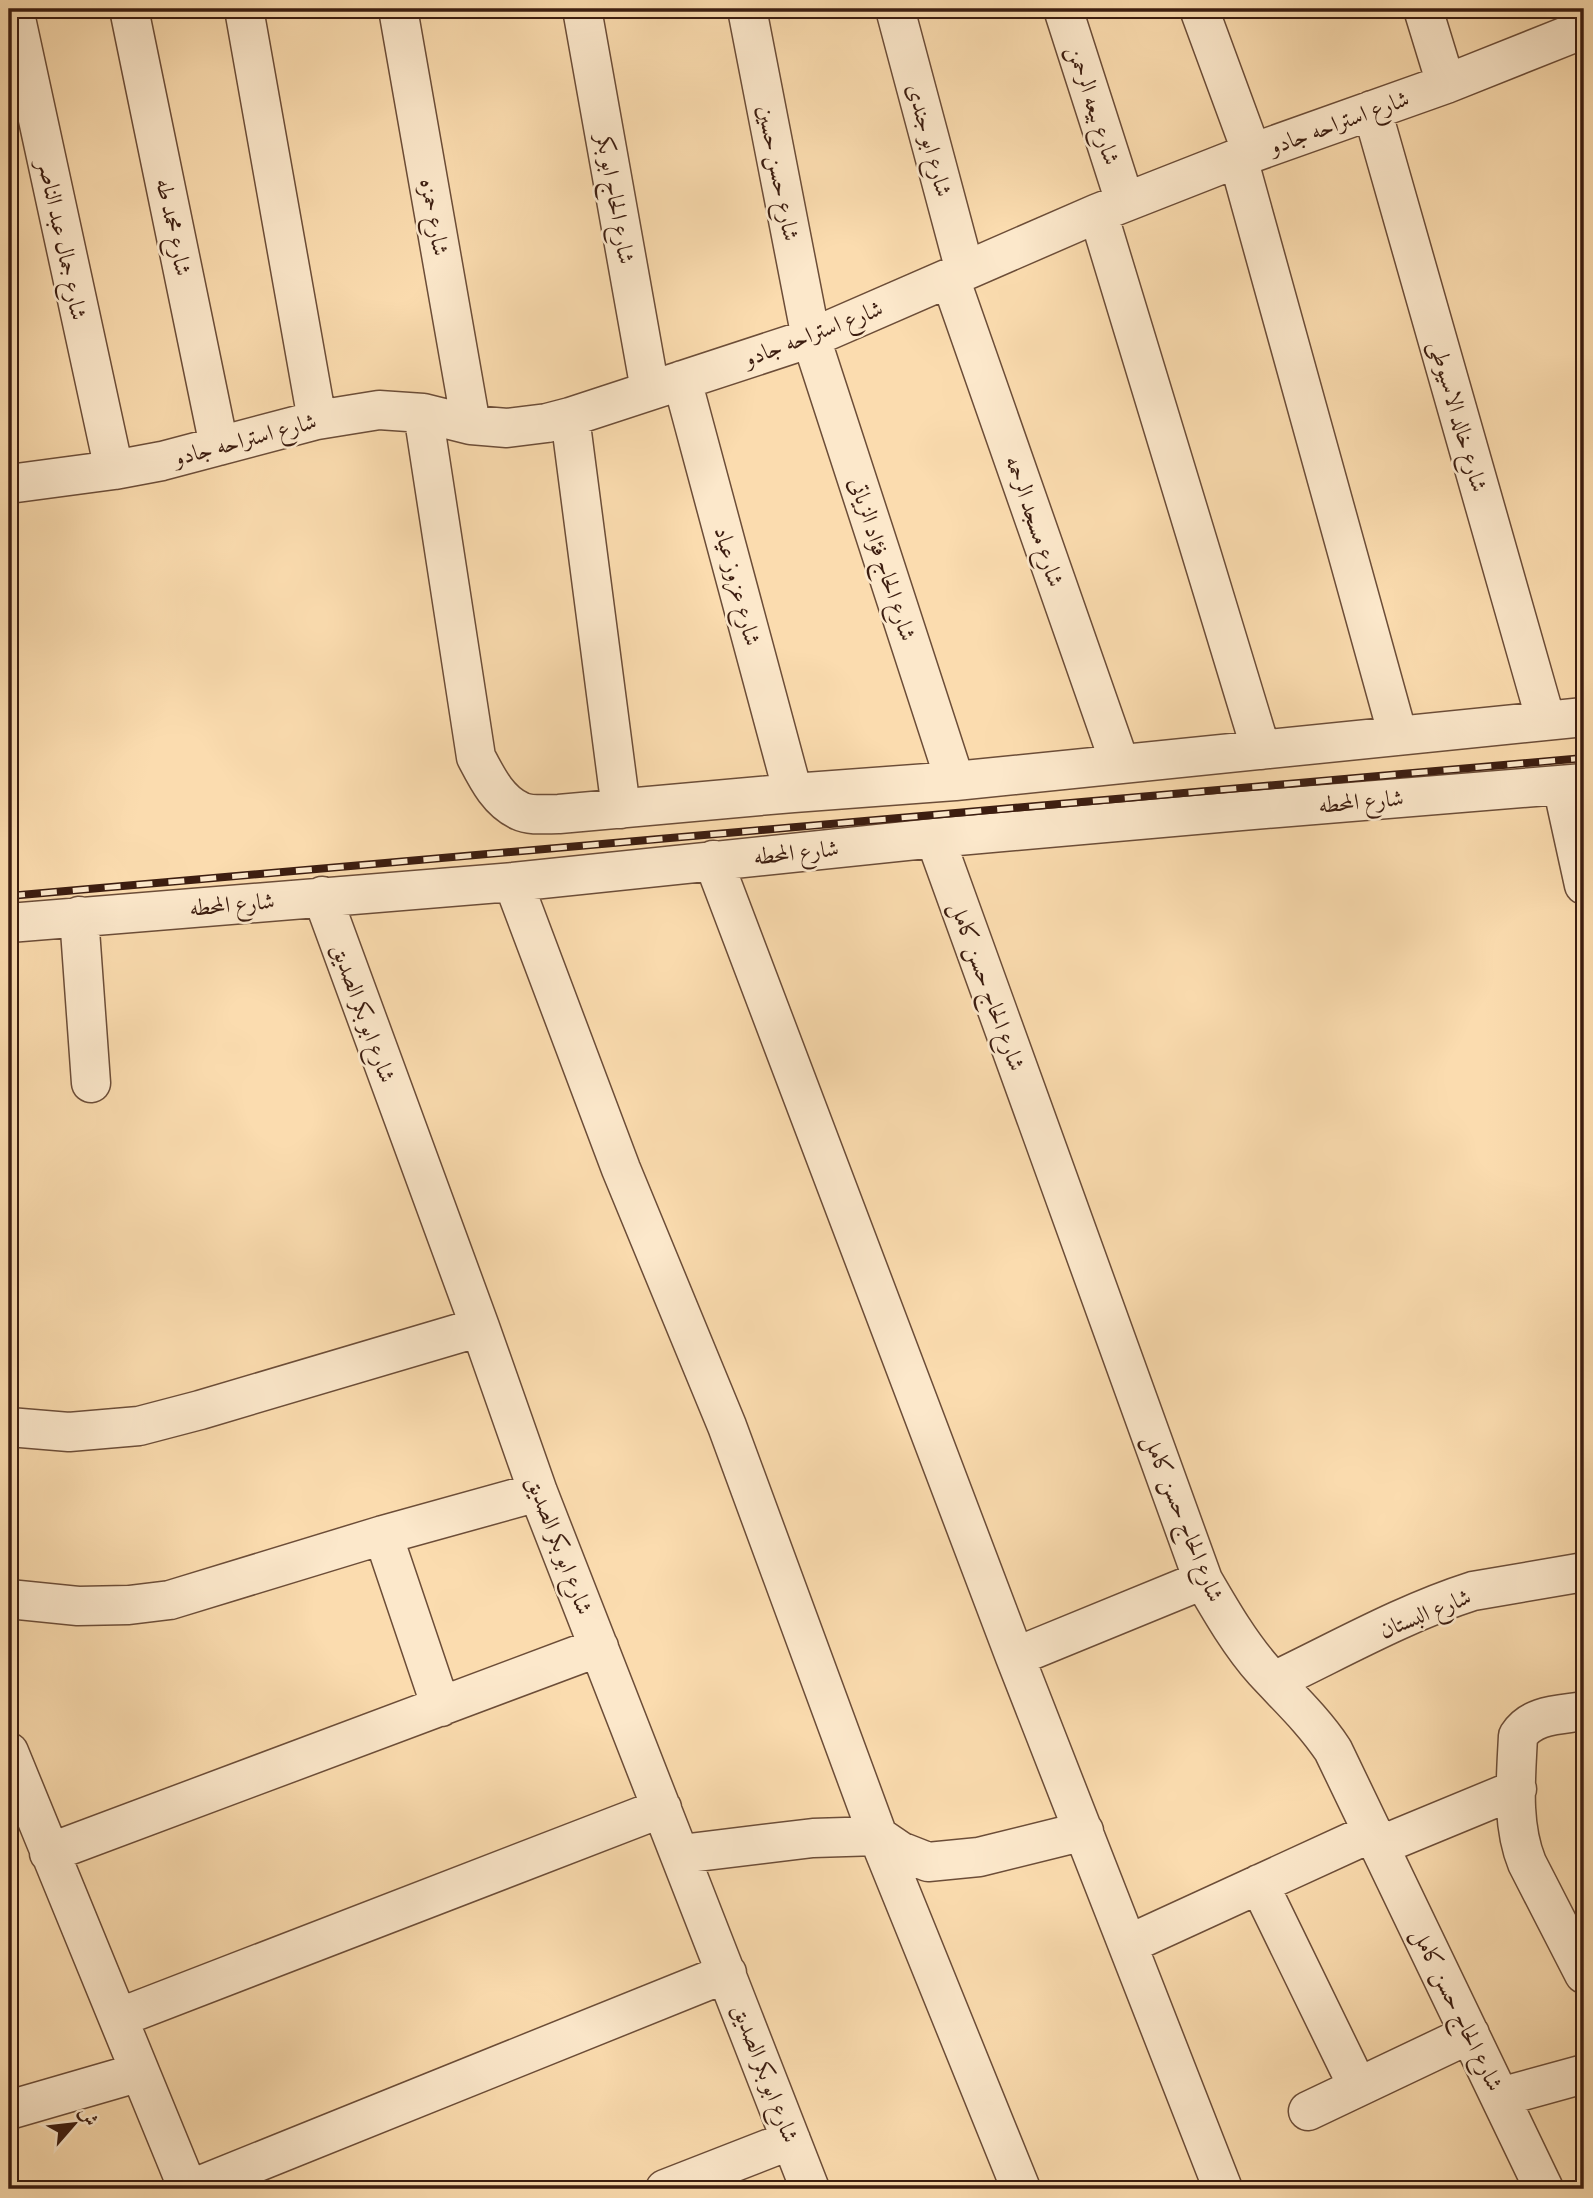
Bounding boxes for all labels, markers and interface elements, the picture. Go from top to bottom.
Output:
street label: شارع بيعه الرحمن [1056,42,1126,170]
street label: شارع ابو جندى [896,80,959,201]
street label: شارع استراحه جادو [1263,84,1415,167]
street label: شارع حسن حسين [746,103,806,244]
street label: شارع الحاج ابو بكر [584,130,641,267]
street label: شارع جمال عبد الناصر [26,156,94,324]
street label: شارع محمد طه [144,176,198,280]
street label: شارع حمزه [409,176,456,259]
street label: شارع استراحه جادو [738,294,889,379]
street label: شارع خالد الاسيوطى [1418,337,1494,497]
street label: شارع استراحه جادو [169,406,321,478]
street label: شارع مسجد الرحمه [994,452,1071,592]
street label: شارع الحاج فؤاد الزياتى [837,474,923,647]
street label: شارع عزوز عياد [703,523,767,650]
street label: شارع المحطه [1317,783,1405,825]
street label: شارع المحطه [752,834,841,876]
street label: شارع المحطه [188,886,276,928]
street label: شارع الحاج حسن كامل [938,897,1032,1077]
street label: شارع ابو بكر الصديق [320,940,402,1088]
street label: شارع الحاج حسن كامل [1131,1430,1230,1609]
street label: شارع ابو بكر الصديق [515,1472,599,1620]
street label: شارع البستان [1375,1582,1477,1650]
street label: شارع الحاج حسن كامل [1400,1923,1510,2098]
street label: شارع ابو بكر الصديق [721,2000,805,2148]
north arrow [38,2090,108,2160]
text: ش [73,2103,103,2130]

